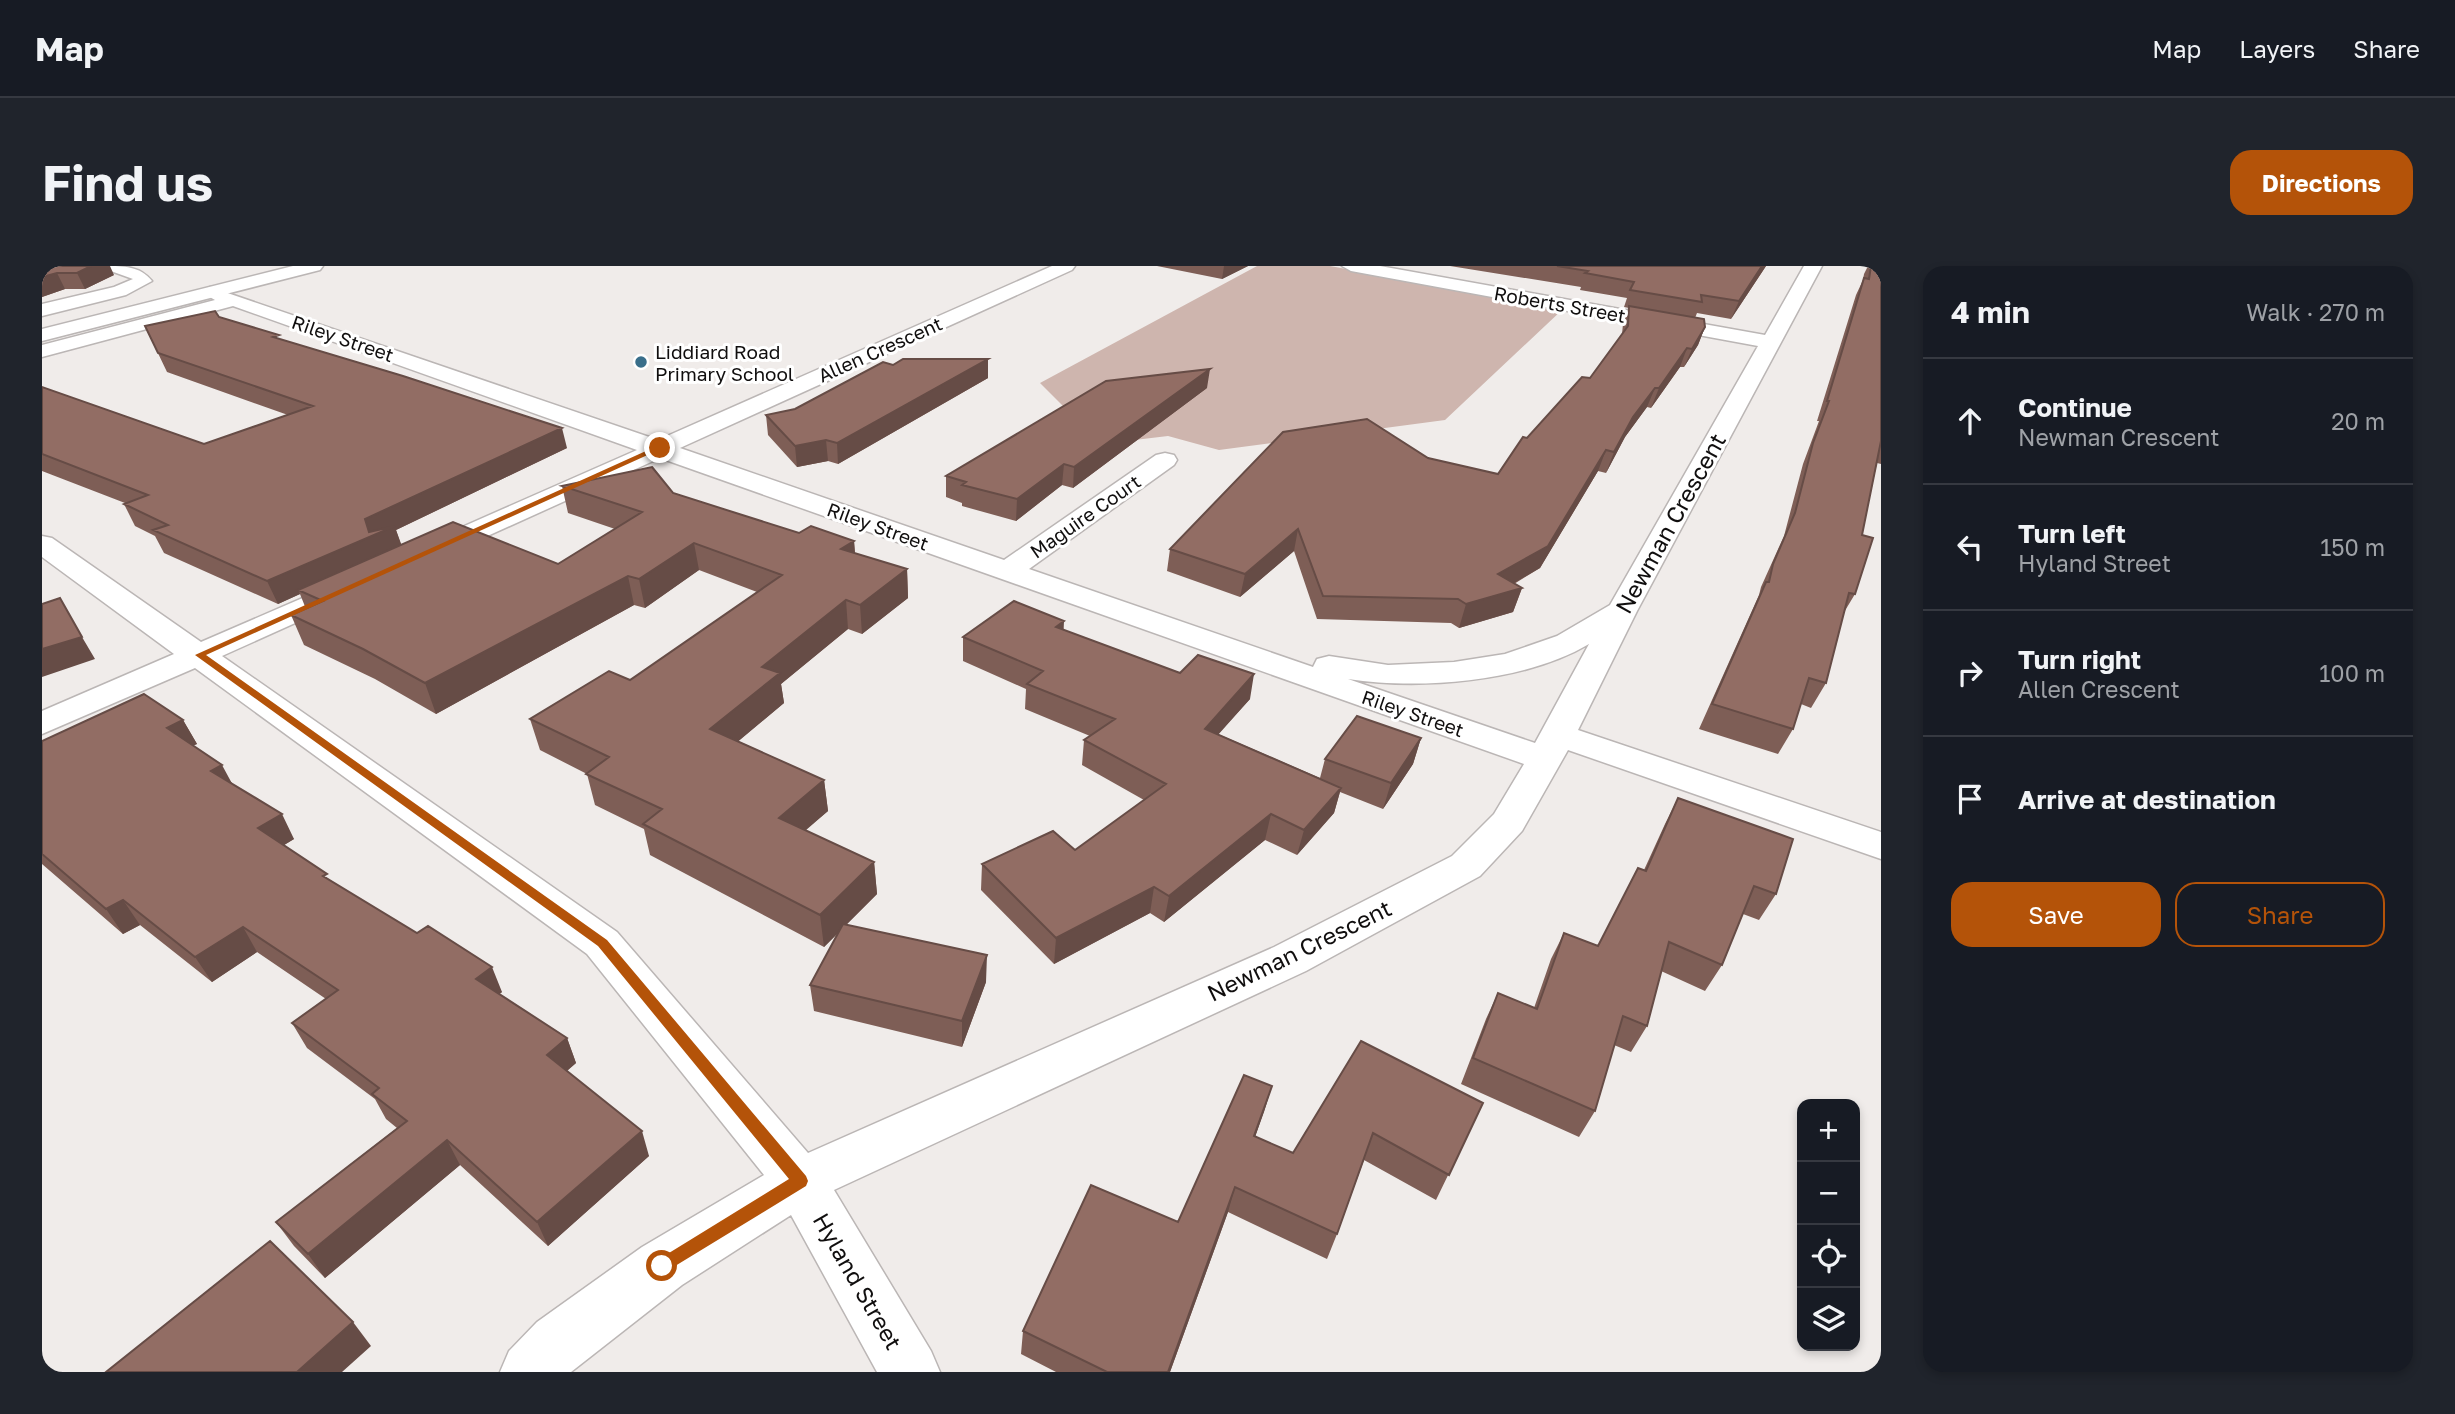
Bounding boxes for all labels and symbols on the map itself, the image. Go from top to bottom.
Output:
street label: Roberts Street [1492,281,1628,327]
street label: Riley Street [289,310,397,366]
street label: Allen Crescent [814,311,946,387]
place label: Liddiard Road Primary School [655,340,794,385]
marker: Liddiard Road Primary School [633,354,649,370]
street label: Newman Crescent [1609,428,1731,618]
route end [644,432,675,463]
street label: Maguire Court [1025,469,1145,563]
street label: Riley Street [824,497,932,555]
street label: Riley Street [1359,685,1467,741]
street label: Newman Crescent [1202,893,1396,1007]
street label: Hyland Street [808,1208,908,1354]
route start [646,1250,677,1281]

